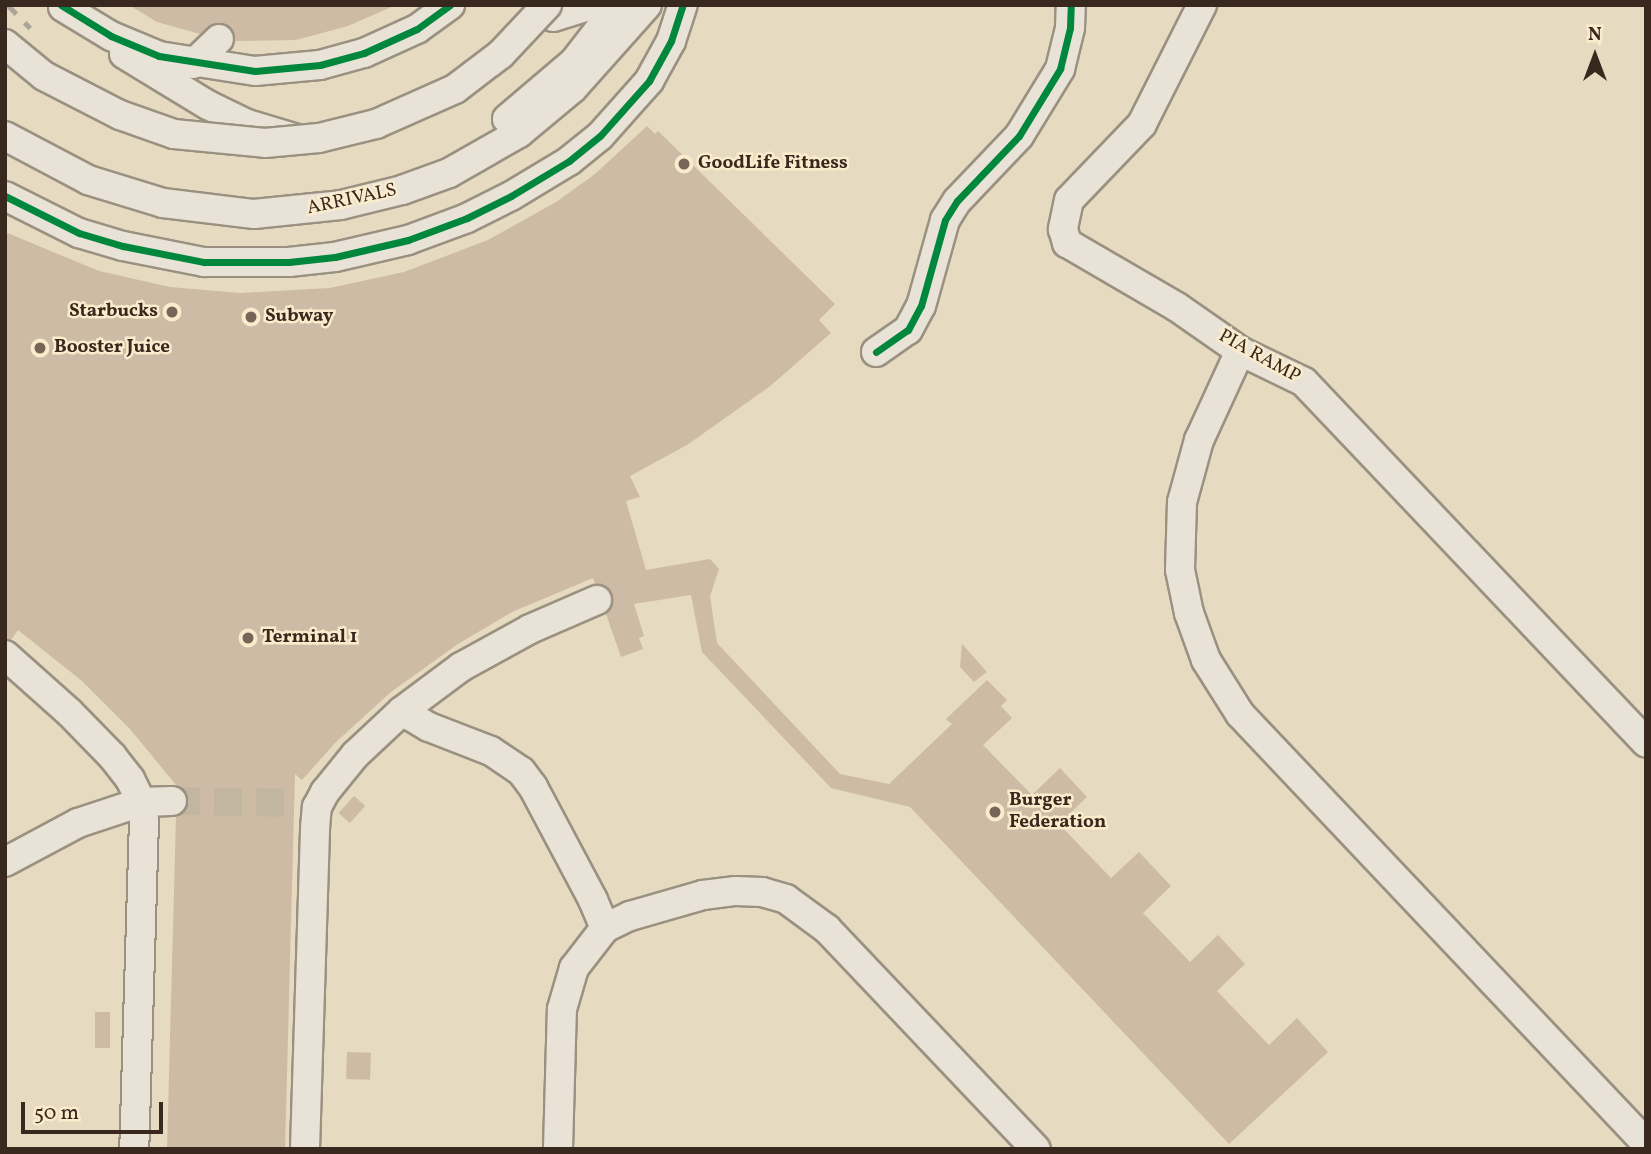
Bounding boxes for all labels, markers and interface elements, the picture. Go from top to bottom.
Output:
north arrow [1560,21,1630,91]
text: N [1588,22,1602,48]
place label: GoodLife Fitness [698,153,848,175]
marker: GoodLife Fitness [676,156,692,172]
street label: ARRIVALS [305,179,399,221]
place label: Starbucks [69,301,158,323]
marker: Starbucks [164,304,180,320]
place label: Subway [265,306,334,328]
marker: Subway [243,309,259,325]
street label: PIA RAMP [1214,325,1304,389]
place label: Booster Juice [54,337,170,359]
marker: Booster Juice [32,340,48,356]
place label: Terminal 1 [262,627,357,649]
marker: Terminal 1 [240,630,256,646]
place label: Burger Federation [1009,790,1106,834]
marker: Burger Federation [987,804,1003,820]
scale bar [24,1088,166,1132]
text: 50 m [34,1099,79,1128]

